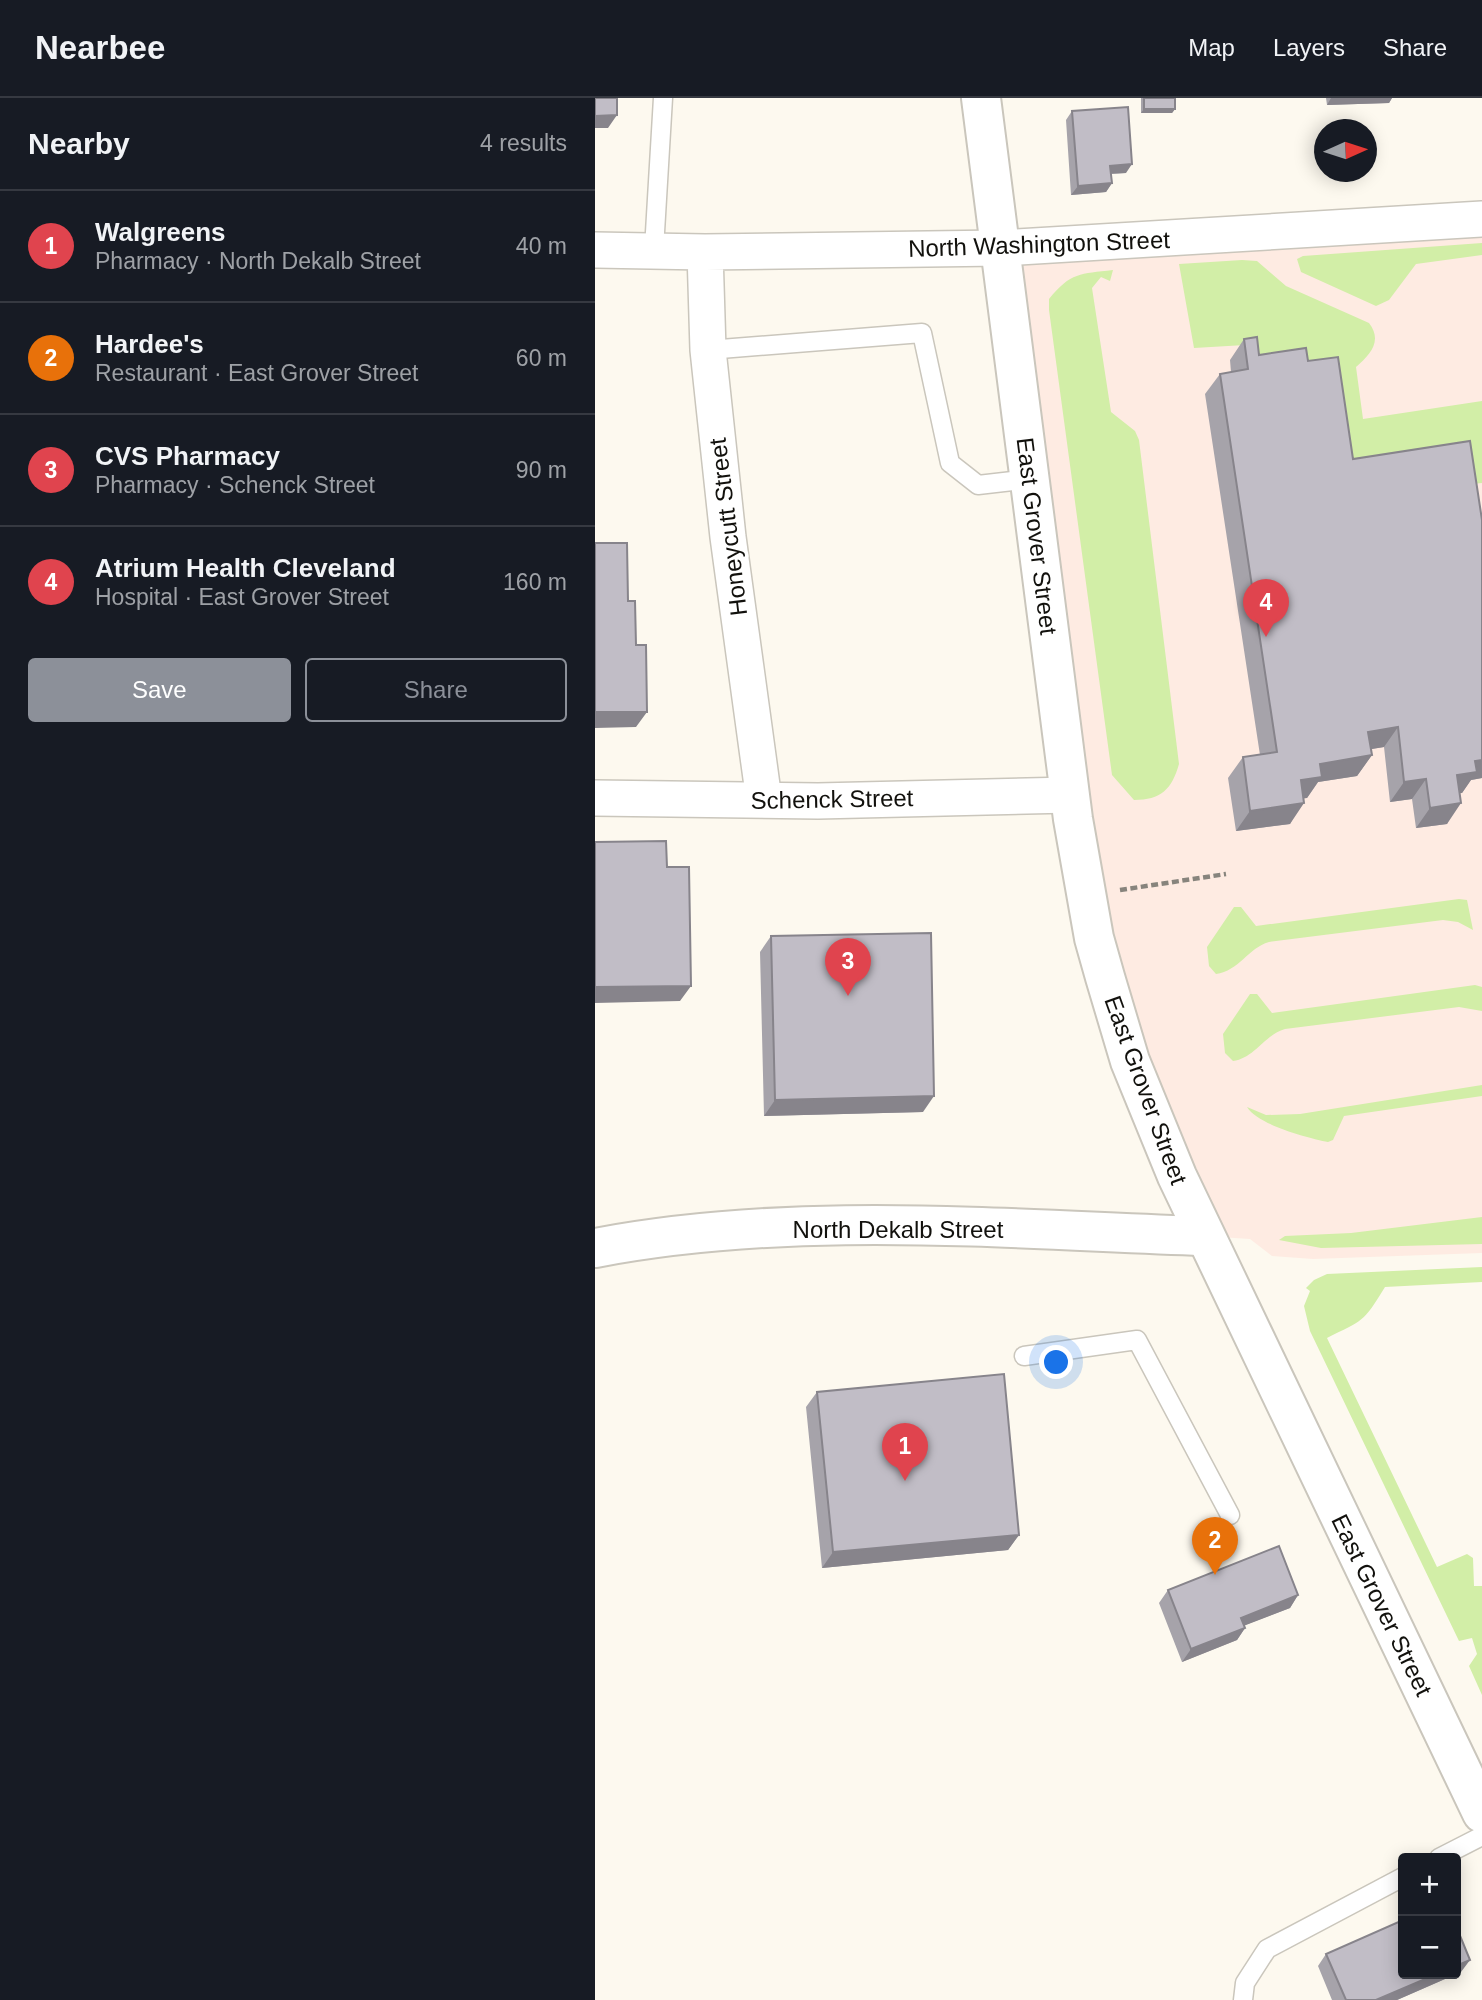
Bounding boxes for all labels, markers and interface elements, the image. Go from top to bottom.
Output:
text: Nearbee [35,29,165,66]
text: Map [1188,34,1235,61]
text: Layers [1273,34,1345,61]
text: Share [1383,34,1447,61]
north arrow [1314,119,1377,182]
text: Nearby [28,127,130,160]
text: 4 results [480,130,567,156]
text: Walgreens [95,217,226,247]
street label: North Washington Street [908,226,1171,262]
text: 1 [45,233,57,259]
text: 40 m [516,233,567,259]
text: Pharmacy · North Dekalb Street [95,248,421,274]
text: Hardee's [95,329,204,359]
text: 2 [45,345,57,371]
text: 60 m [516,345,567,371]
text: Restaurant · East Grover Street [95,360,418,386]
street label: Honeycutt Street [704,436,752,617]
street label: East Grover Street [1011,436,1063,637]
text: CVS Pharmacy [95,441,280,471]
text: 3 [45,457,57,483]
text: 90 m [516,457,567,483]
text: Pharmacy · Schenck Street [95,472,375,498]
text: Atrium Health Cleveland [95,553,396,583]
text: 4 [45,569,57,595]
text: 160 m [503,569,567,595]
pin: 4 [1243,579,1289,637]
text: Hospital · East Grover Street [95,584,389,610]
button: Save [28,658,291,722]
button: Share [305,658,567,722]
street label: Schenck Street [750,784,914,814]
pin: 3 [825,938,871,996]
street label: East Grover Street [1099,992,1193,1188]
street label: North Dekalb Street [793,1216,1004,1243]
your location [1039,1345,1073,1379]
pin: 1 [882,1423,928,1481]
street label: East Grover Street [1326,1510,1438,1701]
pin: 2 [1192,1517,1238,1575]
map controls [1398,1853,1461,1979]
button: + [1398,1853,1461,1916]
button: − [1398,1916,1461,1979]

